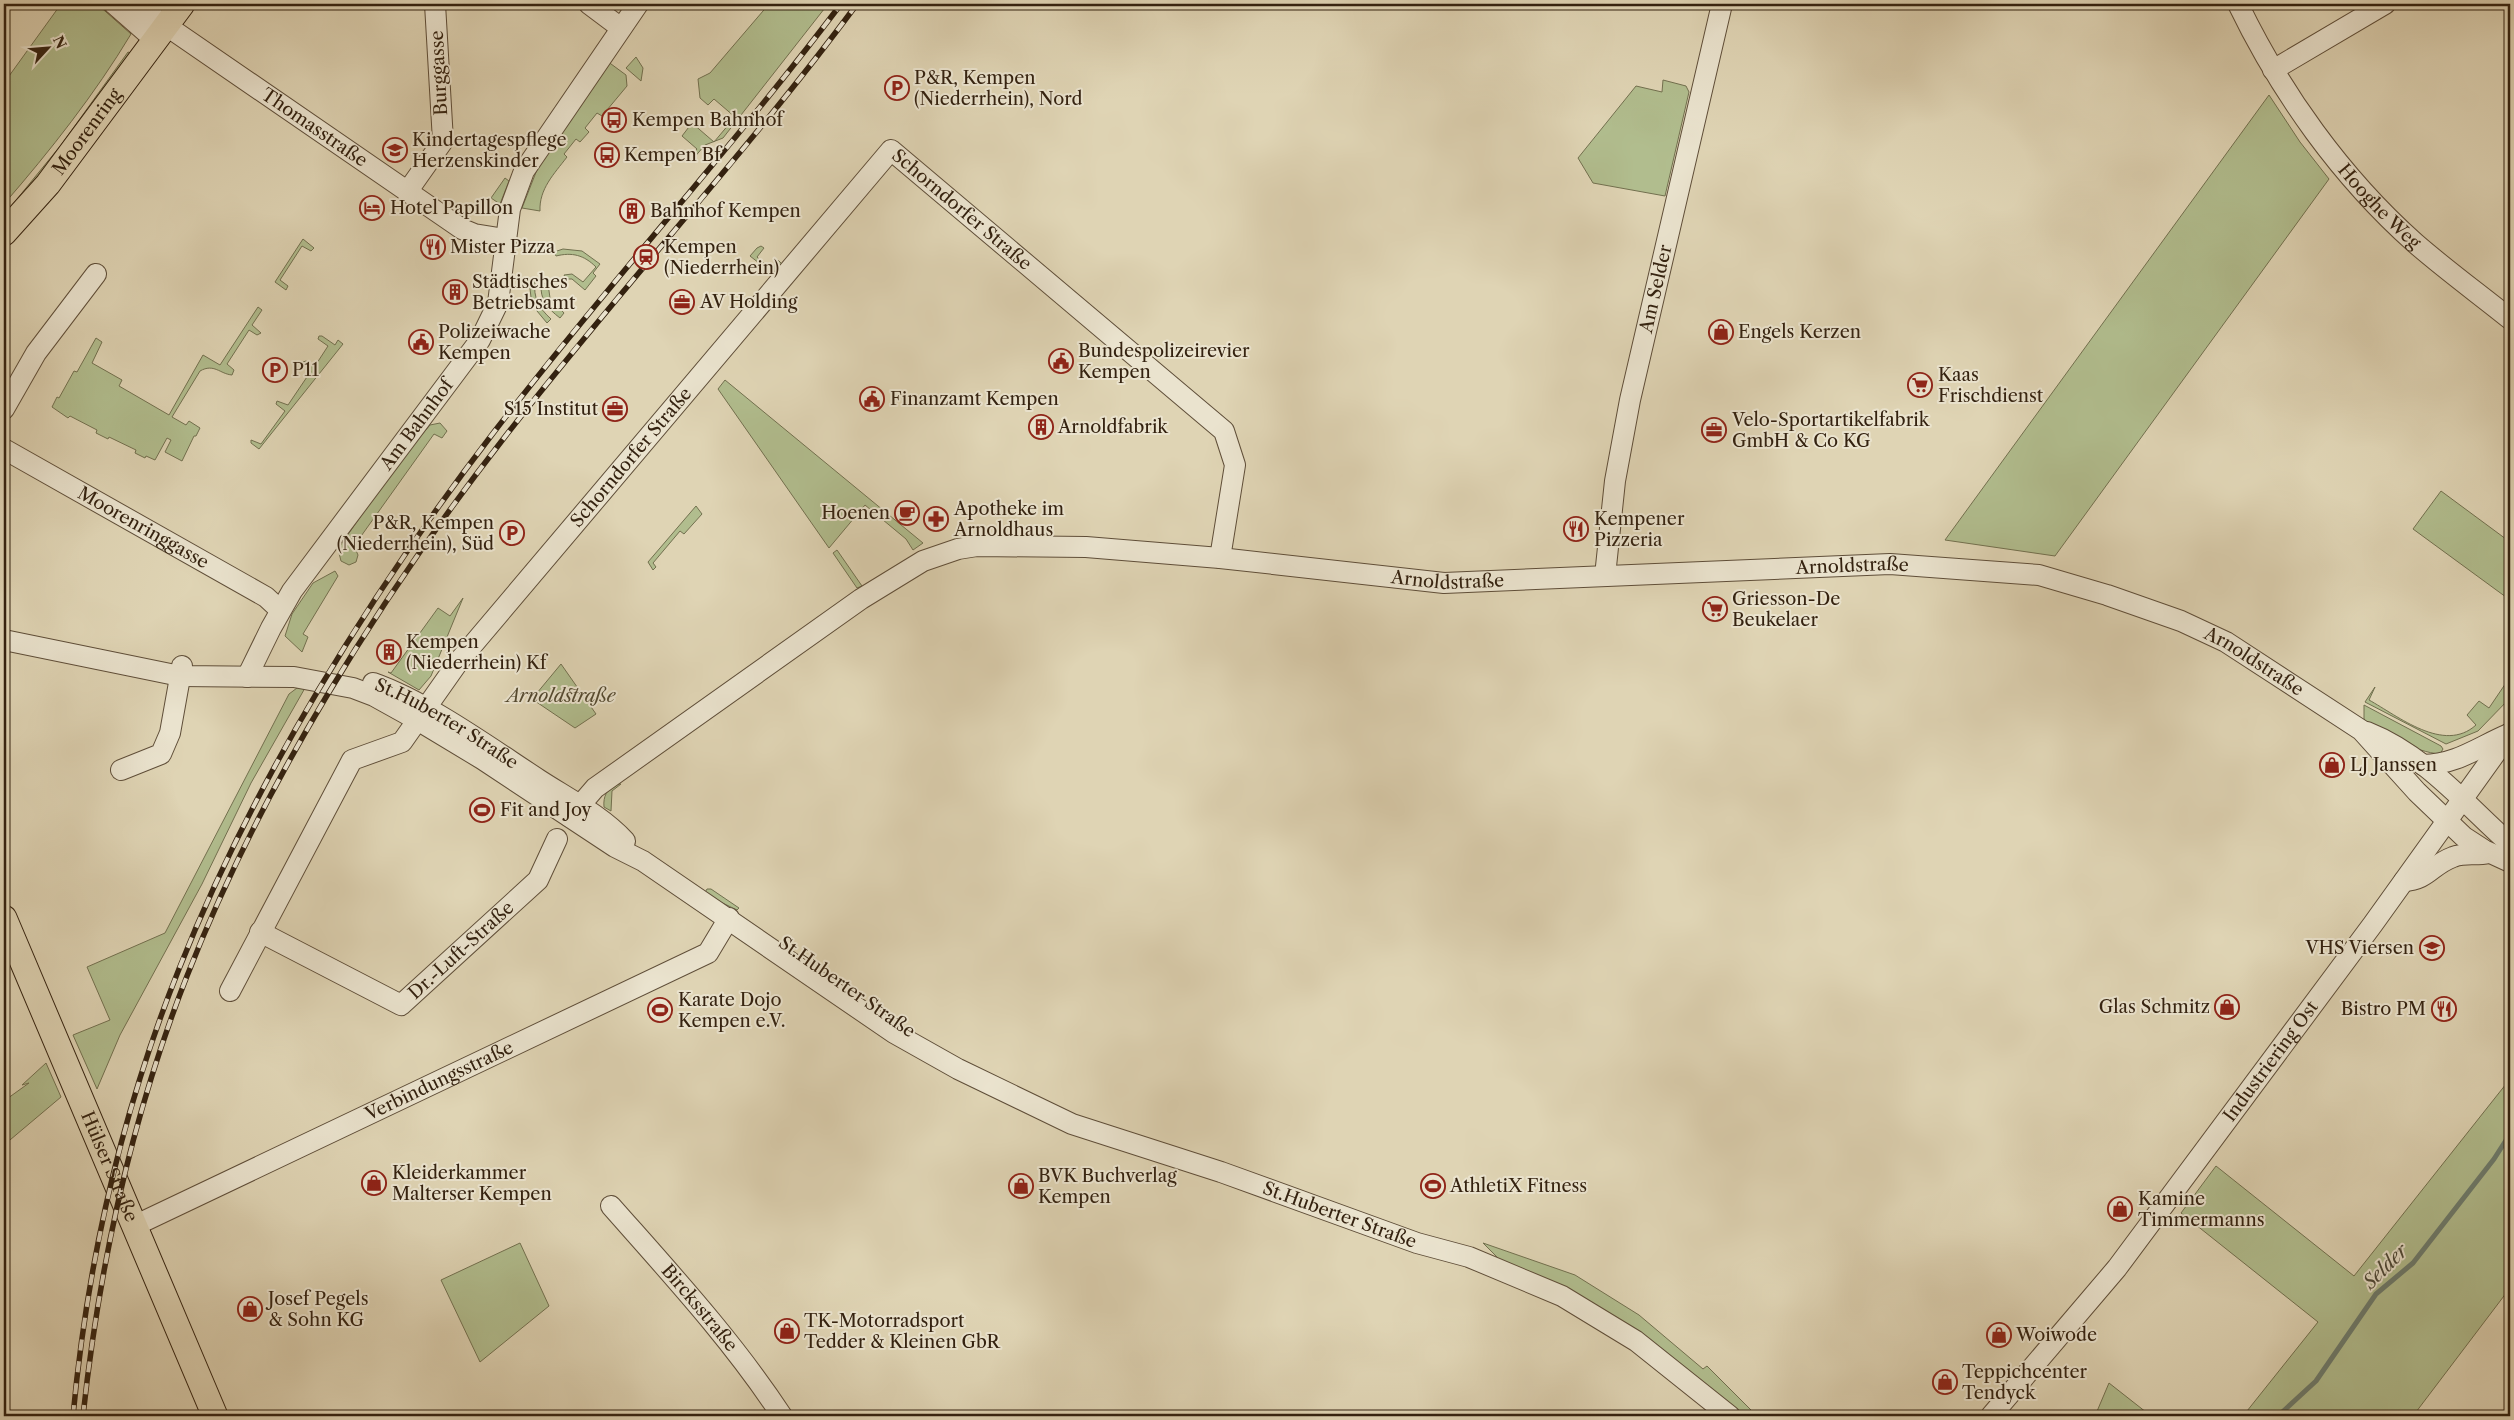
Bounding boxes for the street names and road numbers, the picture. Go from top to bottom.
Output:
street label: Burggasse [426,30,452,116]
street label: Thomasstraße [257,83,372,172]
street label: Moorenring [47,84,127,179]
street label: Schorndorfer Straße [887,144,1036,275]
street label: Hooghe Weg [2333,159,2425,254]
street label: Am Selder [1635,242,1677,336]
street label: Am Bahnhof [375,373,459,475]
street label: Schorndorfer Straße [566,383,696,532]
street label: Moorenringgasse [74,482,213,573]
street label: Arnoldstraße [1794,553,1910,579]
street label: Arnoldstraße [1389,566,1505,594]
street label: Arnoldstraße [2200,622,2308,701]
street label: St.Huberter Straße [372,674,522,774]
street label: Dr.-Luft-Straße [404,897,518,1004]
street label: St.Huberter Straße [774,932,920,1042]
street label: Industriering Ost [2219,996,2323,1126]
street label: Verbindungsstraße [361,1036,517,1126]
street label: Hülser Straße [76,1108,142,1225]
street label: St.Huberter Straße [1260,1177,1420,1253]
street label: Bircksstraße [657,1260,742,1356]

